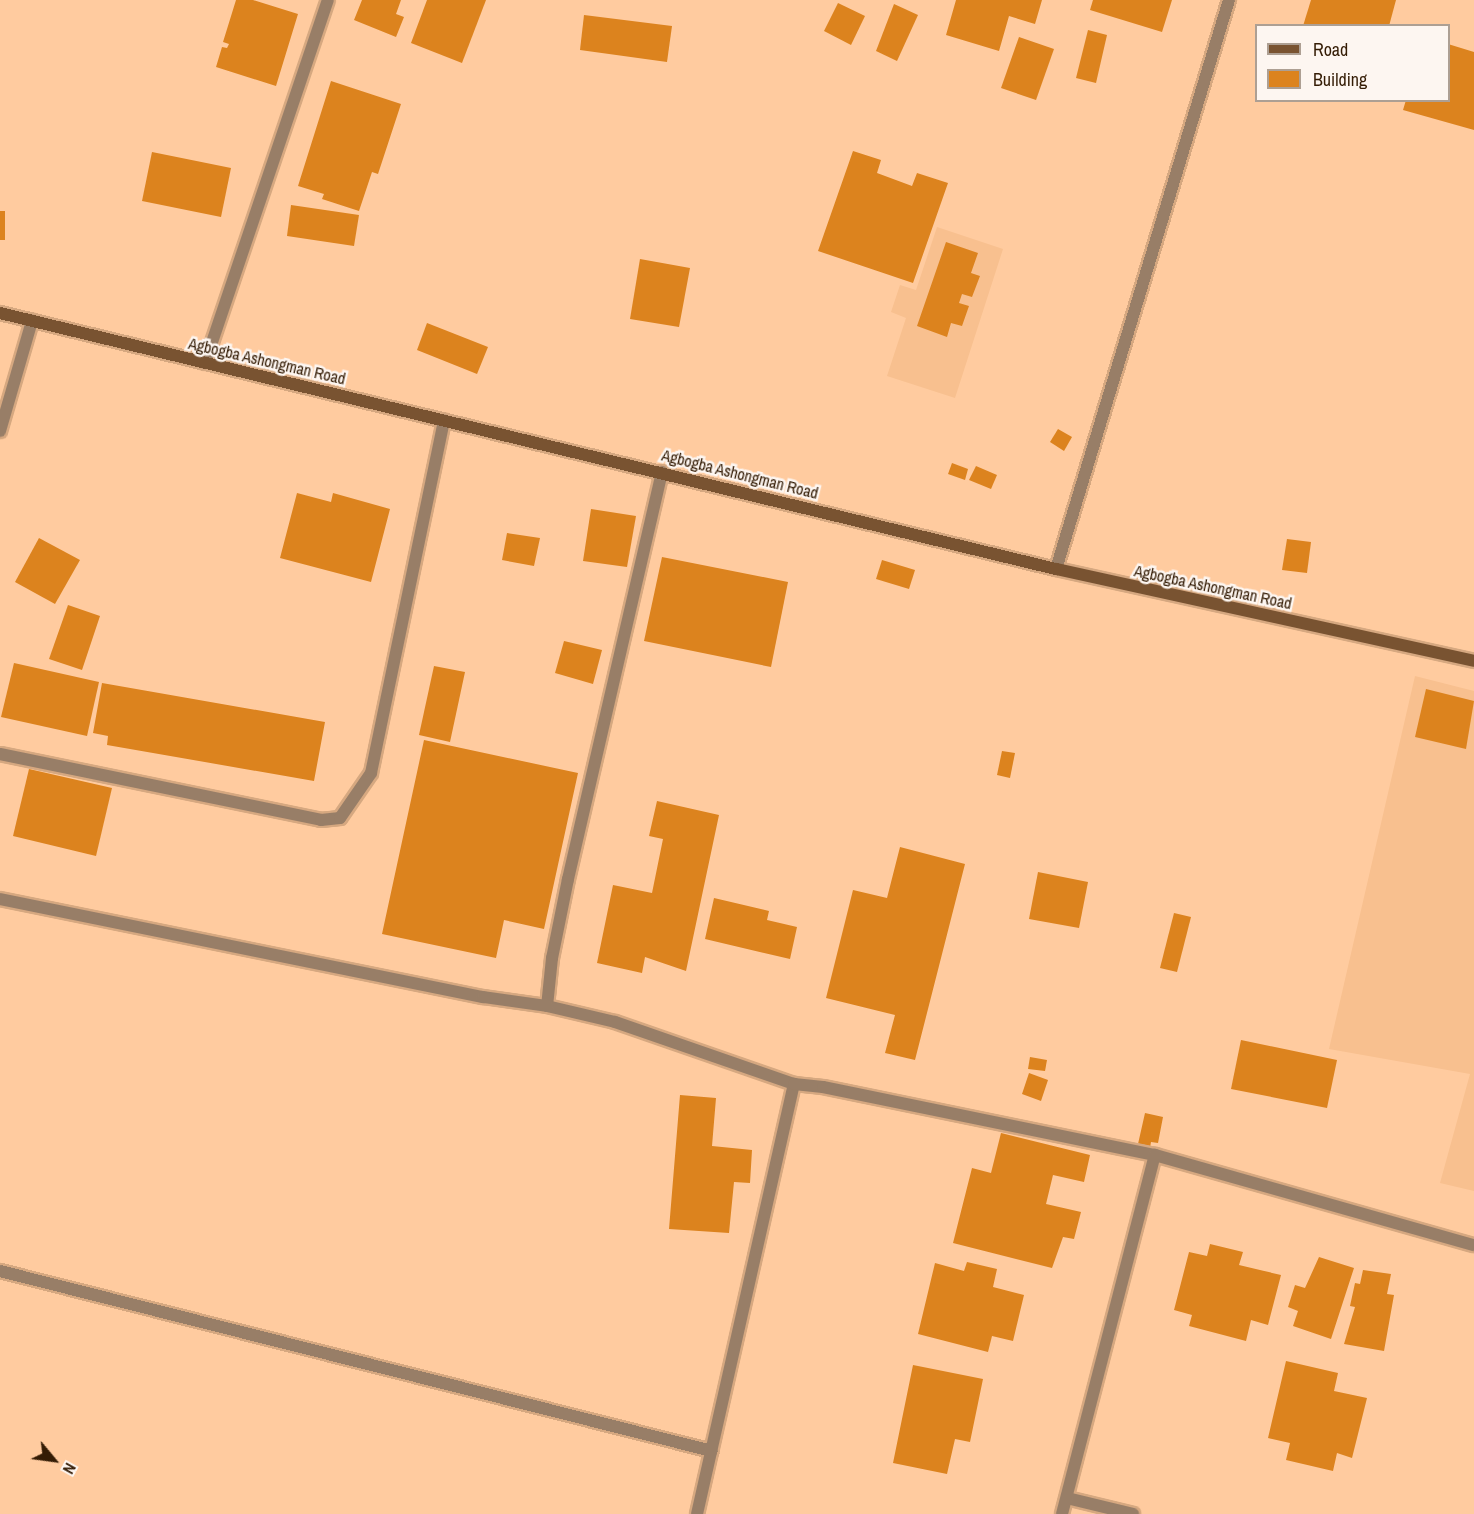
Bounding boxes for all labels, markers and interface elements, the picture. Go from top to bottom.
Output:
legend [1255,24,1450,102]
text: Road [1313,37,1348,62]
text: Building [1313,67,1367,92]
street label: Agbogba Ashongman Road [186,334,348,388]
street label: Agbogba Ashongman Road [659,445,821,503]
street label: Agbogba Ashongman Road [1132,561,1294,613]
north arrow [24,1430,84,1490]
text: N [58,1459,82,1478]

